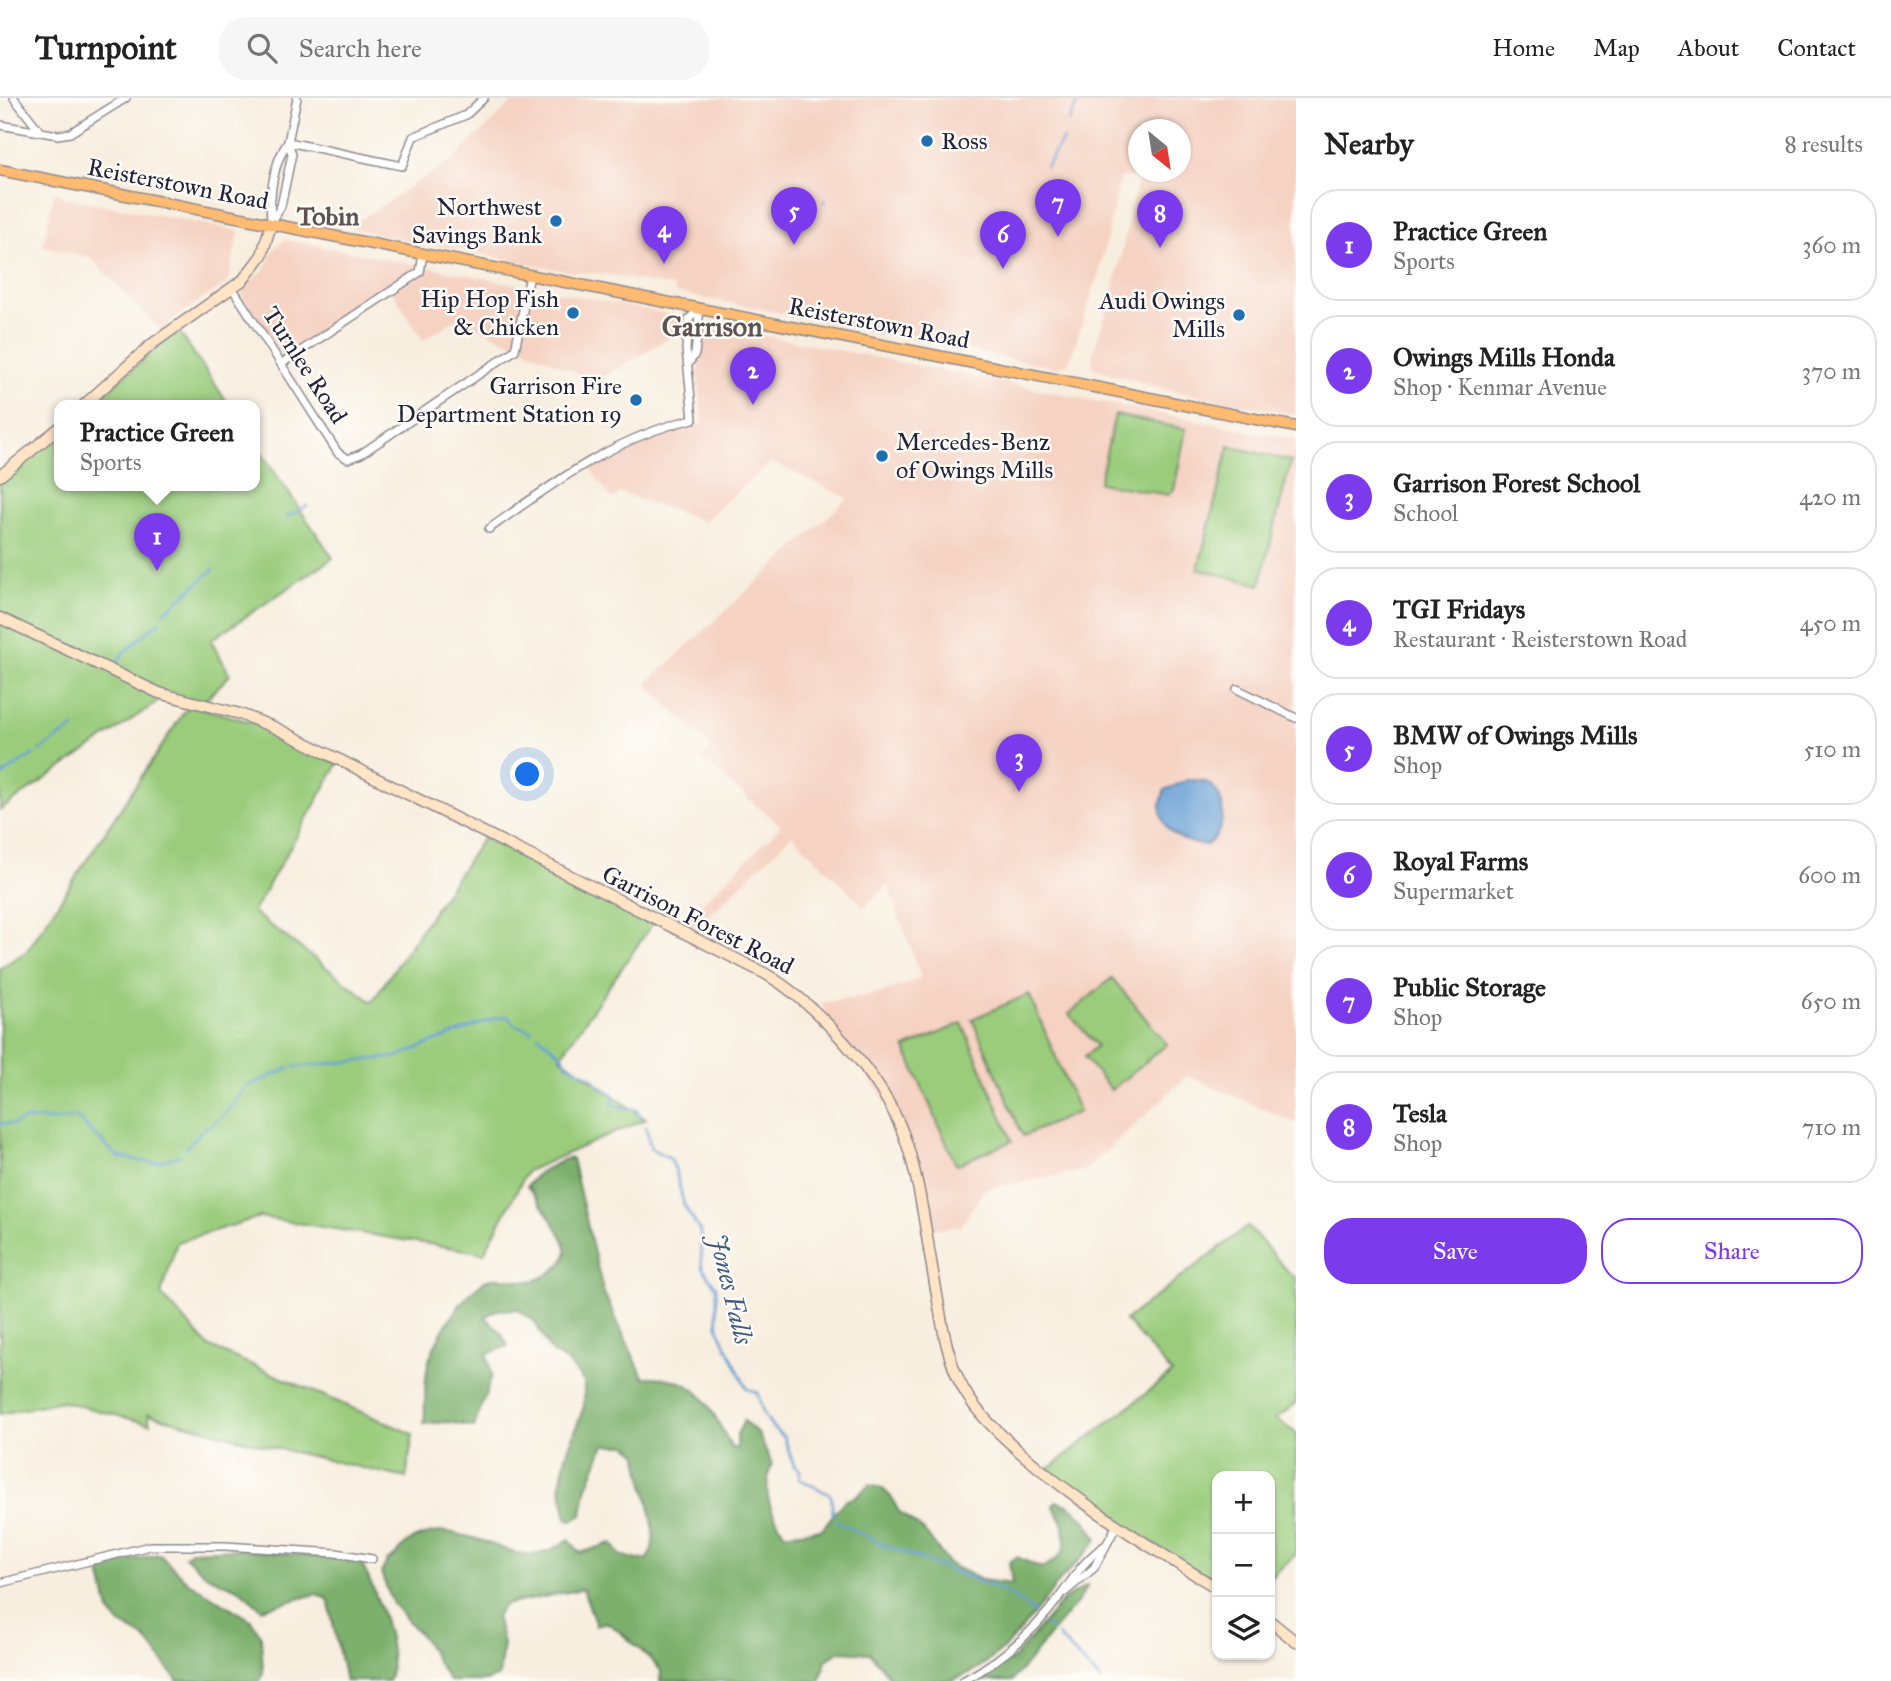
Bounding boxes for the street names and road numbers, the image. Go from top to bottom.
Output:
street label: Reisterstown Road [85,152,271,216]
street label: Reisterstown Road [786,291,972,355]
street label: Turnlee Road [256,301,354,429]
street label: Garrison Forest Road [597,859,799,981]

